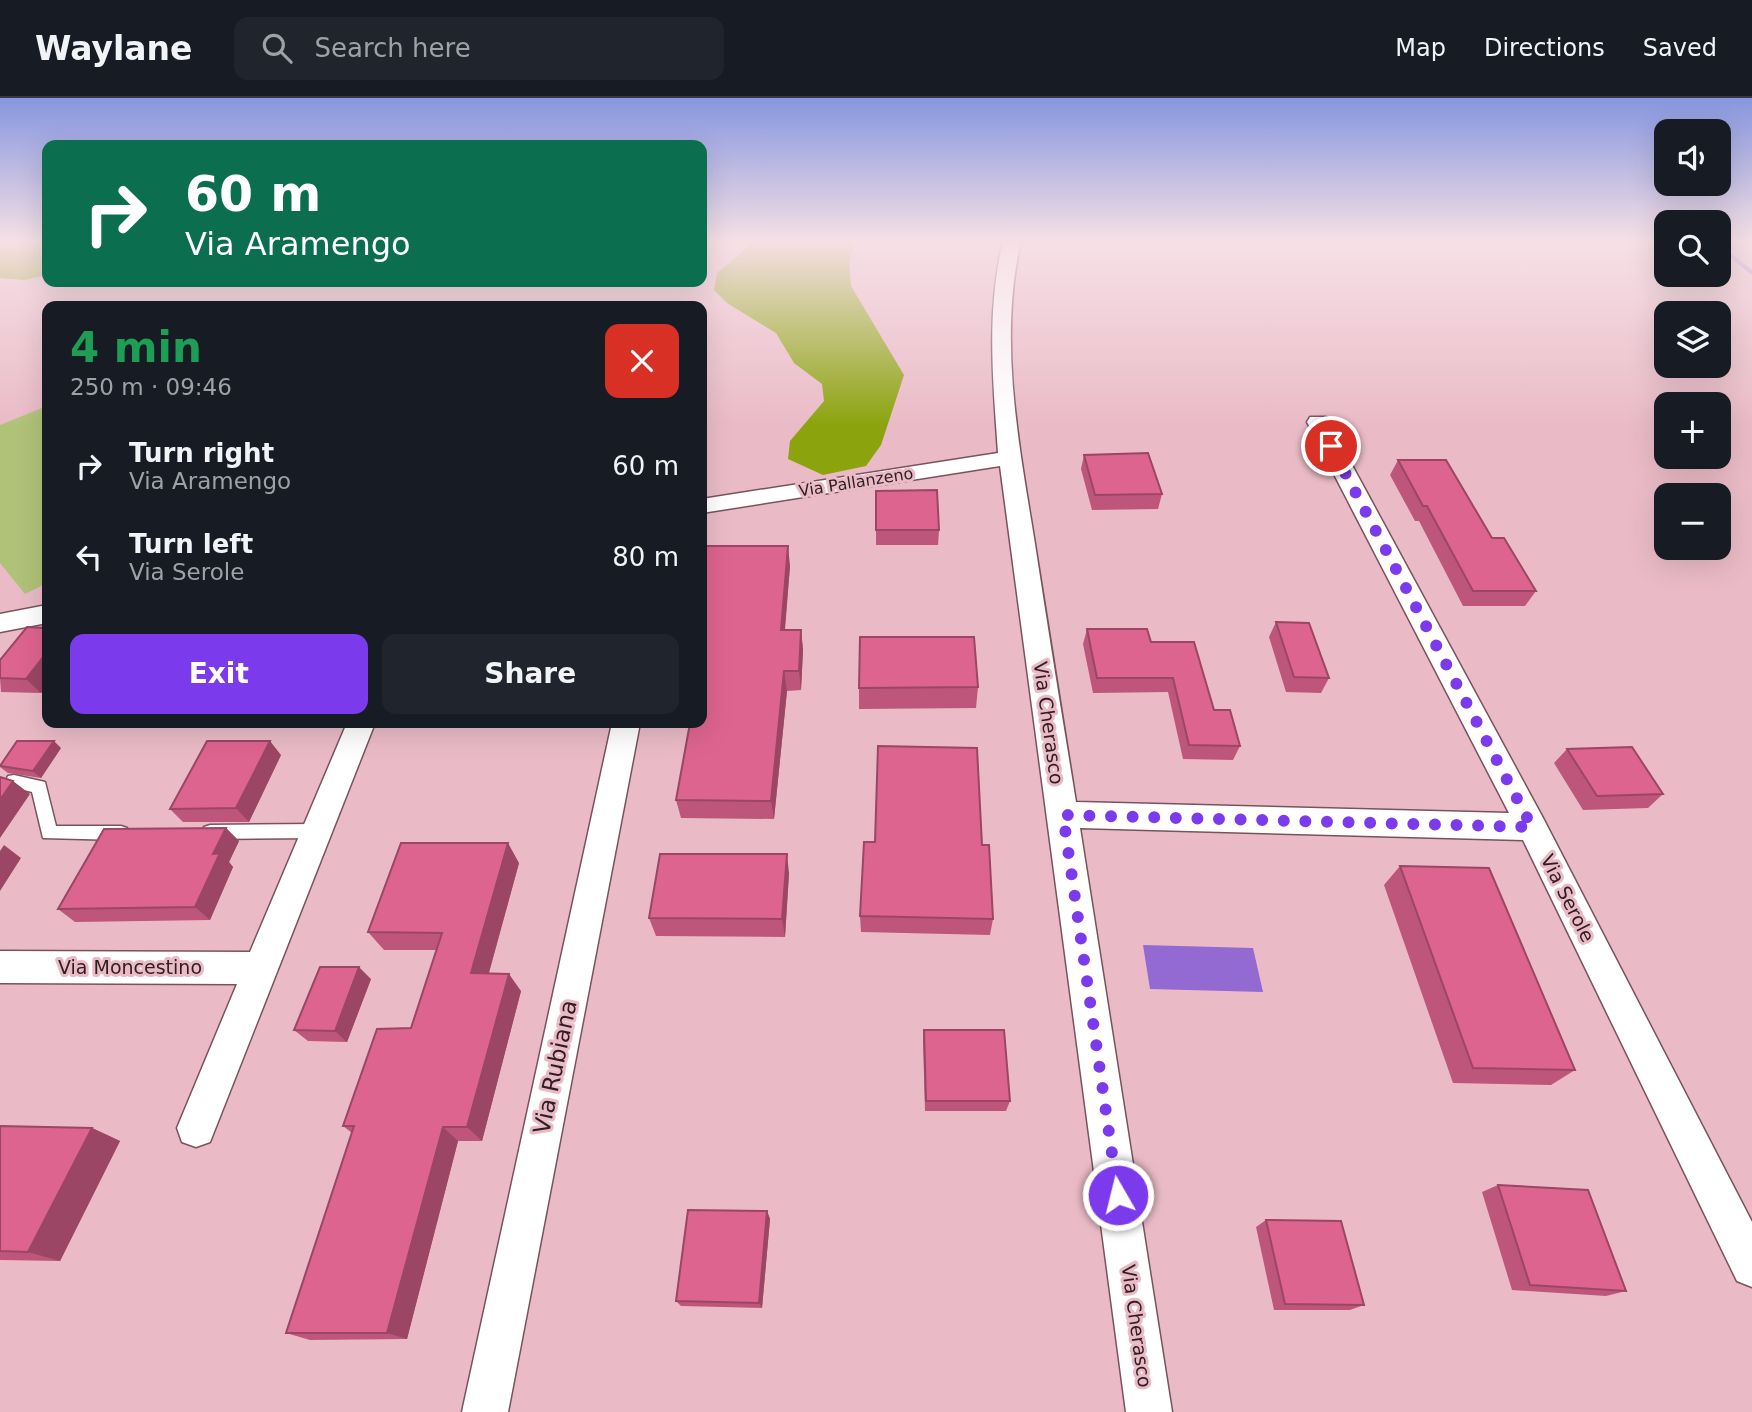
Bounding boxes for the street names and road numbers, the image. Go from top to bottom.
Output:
street label: Via Pallanzeno [797,464,915,500]
street label: Via Cherasco [1029,660,1069,786]
street label: Via Serole [1537,851,1599,945]
street label: Via Moncestino [58,956,202,978]
street label: Via Rubiana [528,998,582,1136]
street label: Via Cherasco [1117,1263,1157,1389]

